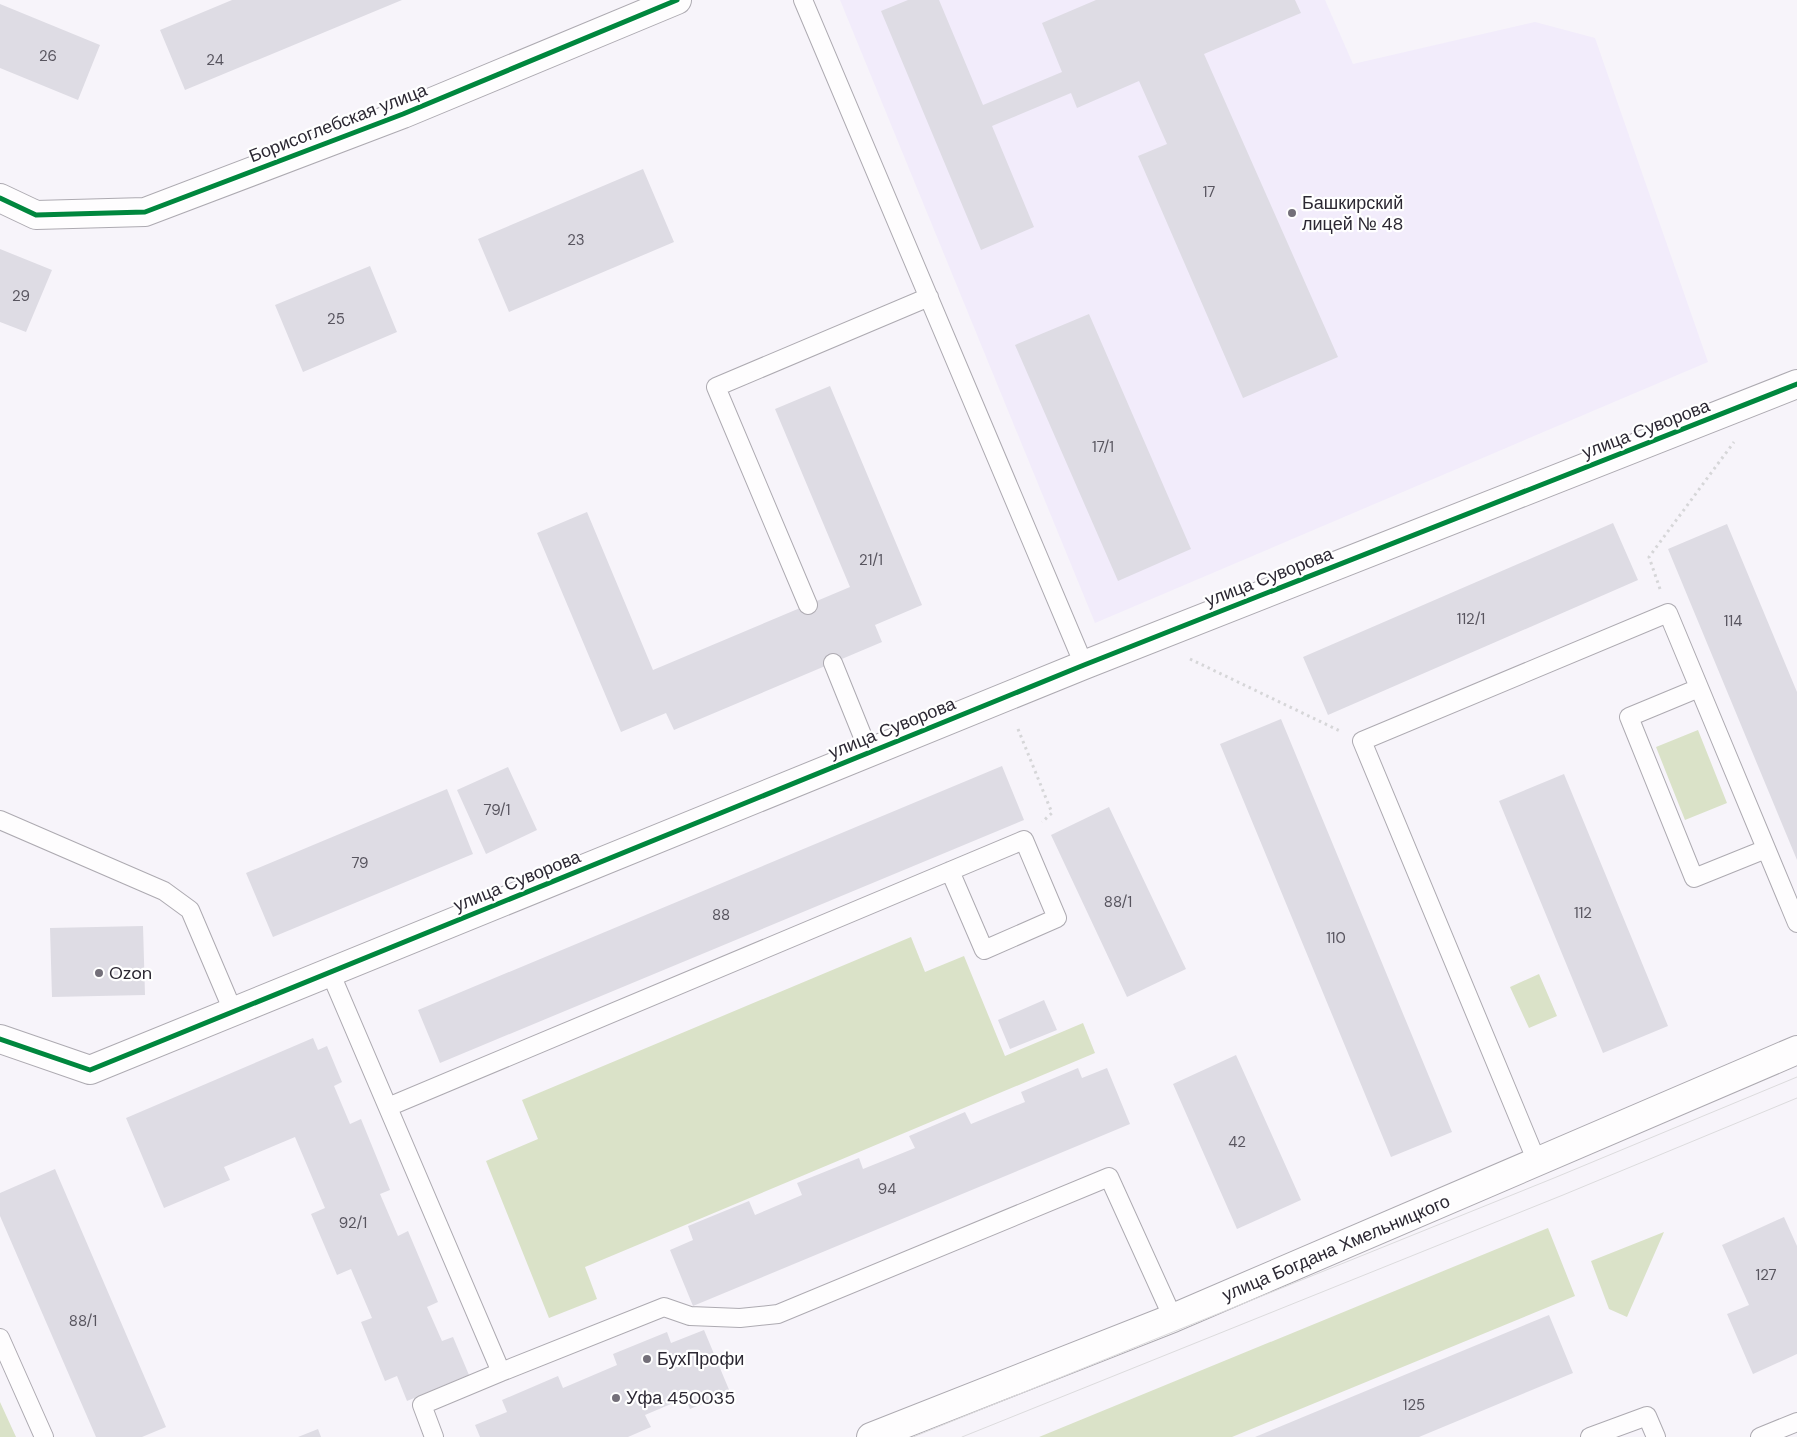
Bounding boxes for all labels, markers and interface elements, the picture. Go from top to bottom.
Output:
house number: 26 [39,46,57,66]
house number: 24 [206,50,224,70]
street label: Борисоглебская улица [245,78,431,168]
house number: 17 [1203,182,1215,202]
place label: Башкирский лицей № 48 [1302,191,1404,236]
marker: Башкирский лицей № 48 [1286,207,1298,219]
house number: 23 [567,230,585,250]
house number: 29 [12,286,30,306]
house number: 25 [327,309,345,329]
street label: улица Суворова [1579,393,1714,464]
house number: 17/1 [1092,437,1114,457]
street label: улица Суворова [1202,541,1337,612]
house number: 21/1 [859,550,883,570]
house number: 112/1 [1457,609,1485,629]
house number: 114 [1724,611,1742,631]
street label: улица Суворова [825,691,960,764]
house number: 79/1 [484,800,510,820]
street label: улица Суворова [450,844,585,917]
house number: 79 [351,853,369,873]
house number: 88/1 [1104,892,1132,912]
house number: 112 [1574,903,1592,923]
house number: 88 [712,905,730,925]
house number: 110 [1326,928,1346,948]
place label: Ozon [109,961,152,985]
marker: Ozon [93,967,105,979]
house number: 42 [1228,1132,1246,1152]
house number: 94 [878,1179,896,1199]
street label: улица Богдана Хмельницкого [1218,1189,1454,1307]
house number: 92/1 [339,1213,367,1233]
house number: 127 [1755,1265,1777,1285]
house number: 88/1 [69,1311,97,1331]
place label: БухПрофи [657,1347,744,1371]
marker: БухПрофи [641,1353,653,1365]
place label: Уфа 450035 [626,1386,735,1410]
marker: Уфа 450035 [610,1392,622,1404]
house number: 125 [1403,1395,1425,1415]

